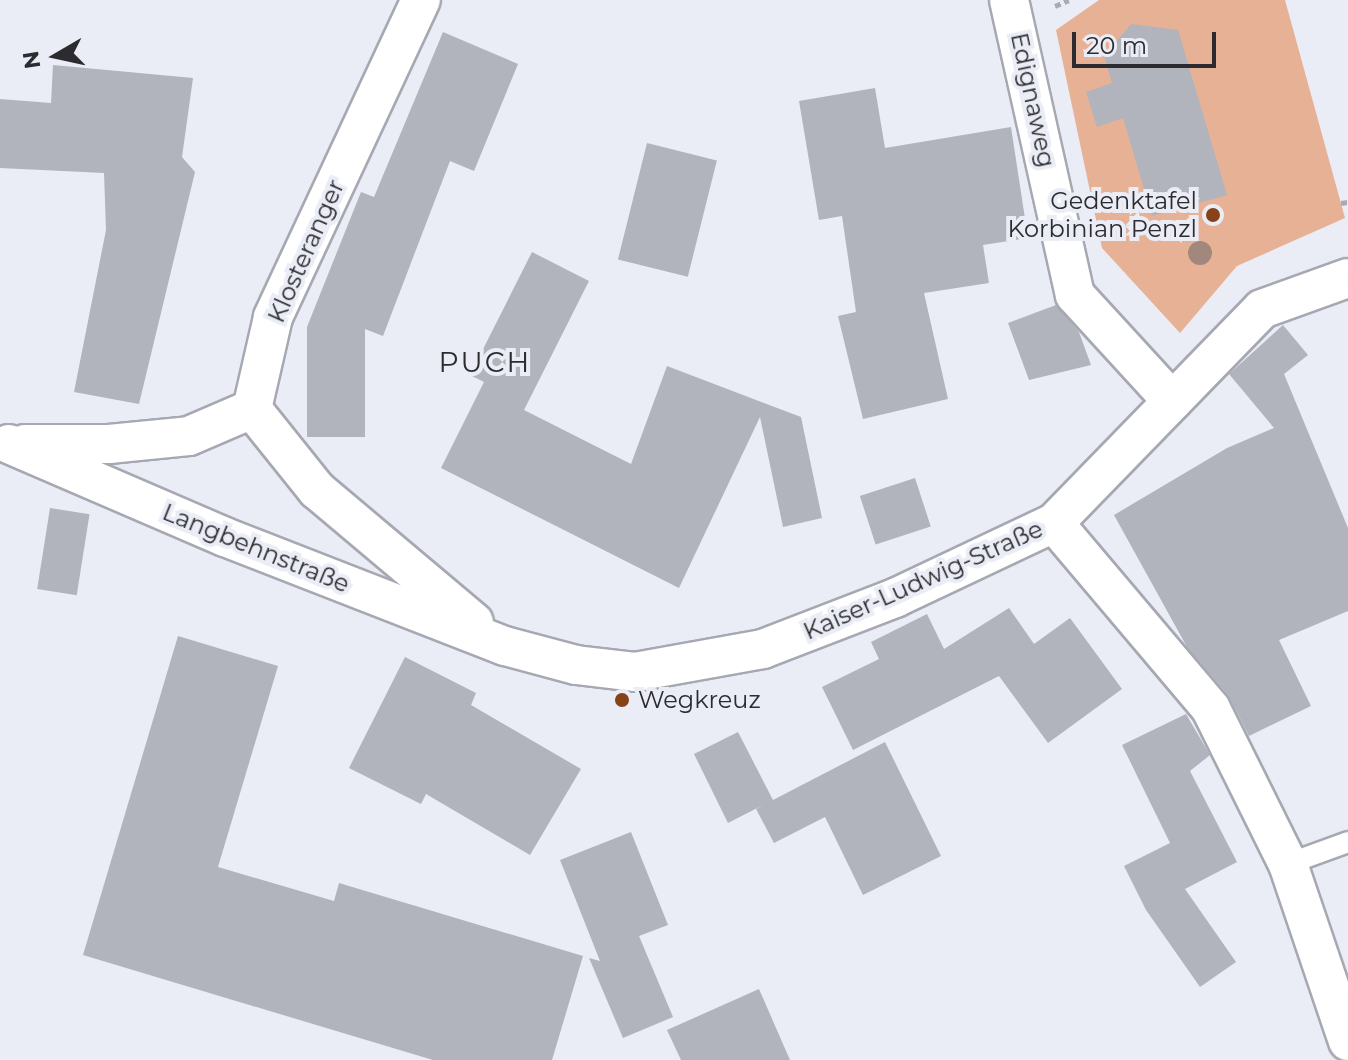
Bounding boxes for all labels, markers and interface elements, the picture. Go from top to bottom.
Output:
north arrow [16,16,96,96]
scale bar [1076,16,1220,66]
street label: Edignaweg [1005,30,1061,170]
text: 20 m [1086,31,1147,60]
text: N [17,49,47,71]
street label: Klosteranger [262,175,350,327]
place label: Gedenktafel Korbinian Penzl [1008,187,1197,243]
marker: Gedenktafel Korbinian Penzl [1204,206,1222,224]
district label: PUCH [439,345,531,379]
street label: Langbehnstraße [158,497,354,599]
street label: Kaiser-Ludwig-Straße [799,514,1047,646]
place label: Wegkreuz [638,686,761,714]
marker: Wegkreuz [613,691,631,709]

